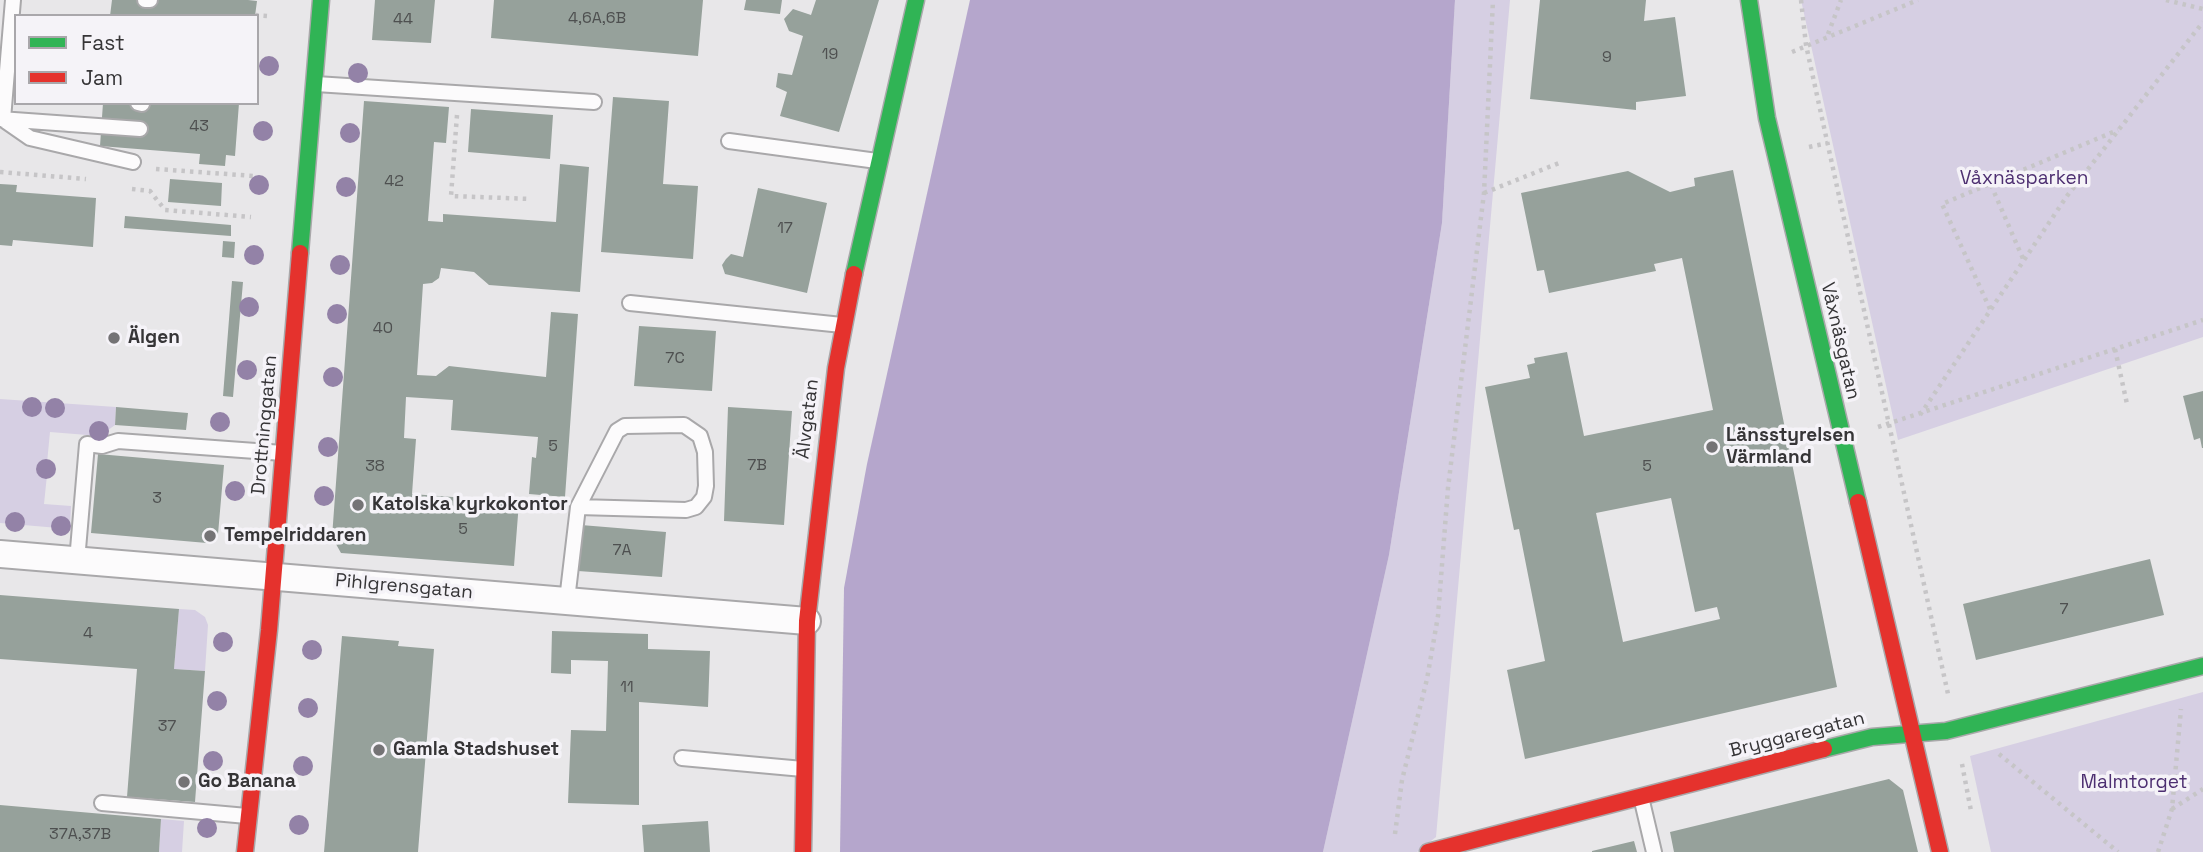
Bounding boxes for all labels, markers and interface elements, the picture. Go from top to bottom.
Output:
house number: 4,6A,6B [568,9,626,29]
house number: 44 [393,10,413,30]
legend [14,14,259,105]
text: Fast [81,29,125,56]
house number: 19 [822,45,838,65]
house number: 9 [1602,48,1612,68]
text: Jam [81,64,123,91]
house number: 43 [189,117,209,137]
park label: Våxnäsparken [1960,168,2088,190]
house number: 42 [384,172,404,192]
house number: 17 [777,219,793,239]
street label: Våxnäsgatan [1815,280,1865,402]
house number: 40 [373,319,393,339]
place label: Älgen [128,327,180,349]
marker: Älgen [106,330,122,346]
house number: 7C [665,349,685,369]
street label: Drottninggatan [248,354,282,496]
street label: Älvgatan [792,378,824,460]
place label: Länsstyrelsen Värmland [1726,425,1855,469]
house number: 5 [548,437,558,457]
marker: Länsstyrelsen Värmland [1704,439,1720,455]
house number: 7B [747,456,767,476]
house number: 38 [365,457,385,477]
house number: 5 [1642,457,1652,477]
house number: 3 [152,489,162,509]
place label: Katolska kyrkokontor [372,494,568,516]
marker: Katolska kyrkokontor [350,497,366,513]
house number: 5 [458,520,468,540]
place label: Tempelriddaren [224,525,366,547]
marker: Tempelriddaren [202,528,218,544]
house number: 7A [612,541,632,561]
street label: Pihlgrensgatan [334,570,474,604]
house number: 7 [2059,600,2069,620]
house number: 4 [83,624,93,644]
house number: 11 [620,678,634,698]
street label: Bryggaregatan [1727,707,1867,763]
house number: 37 [158,717,176,737]
place label: Gamla Stadshuset [393,739,559,761]
marker: Gamla Stadshuset [371,742,387,758]
place label: Go Banana [198,771,296,793]
park label: Malmtorget [2081,772,2187,794]
marker: Go Banana [176,774,192,790]
house number: 37A,37B [49,825,111,845]

